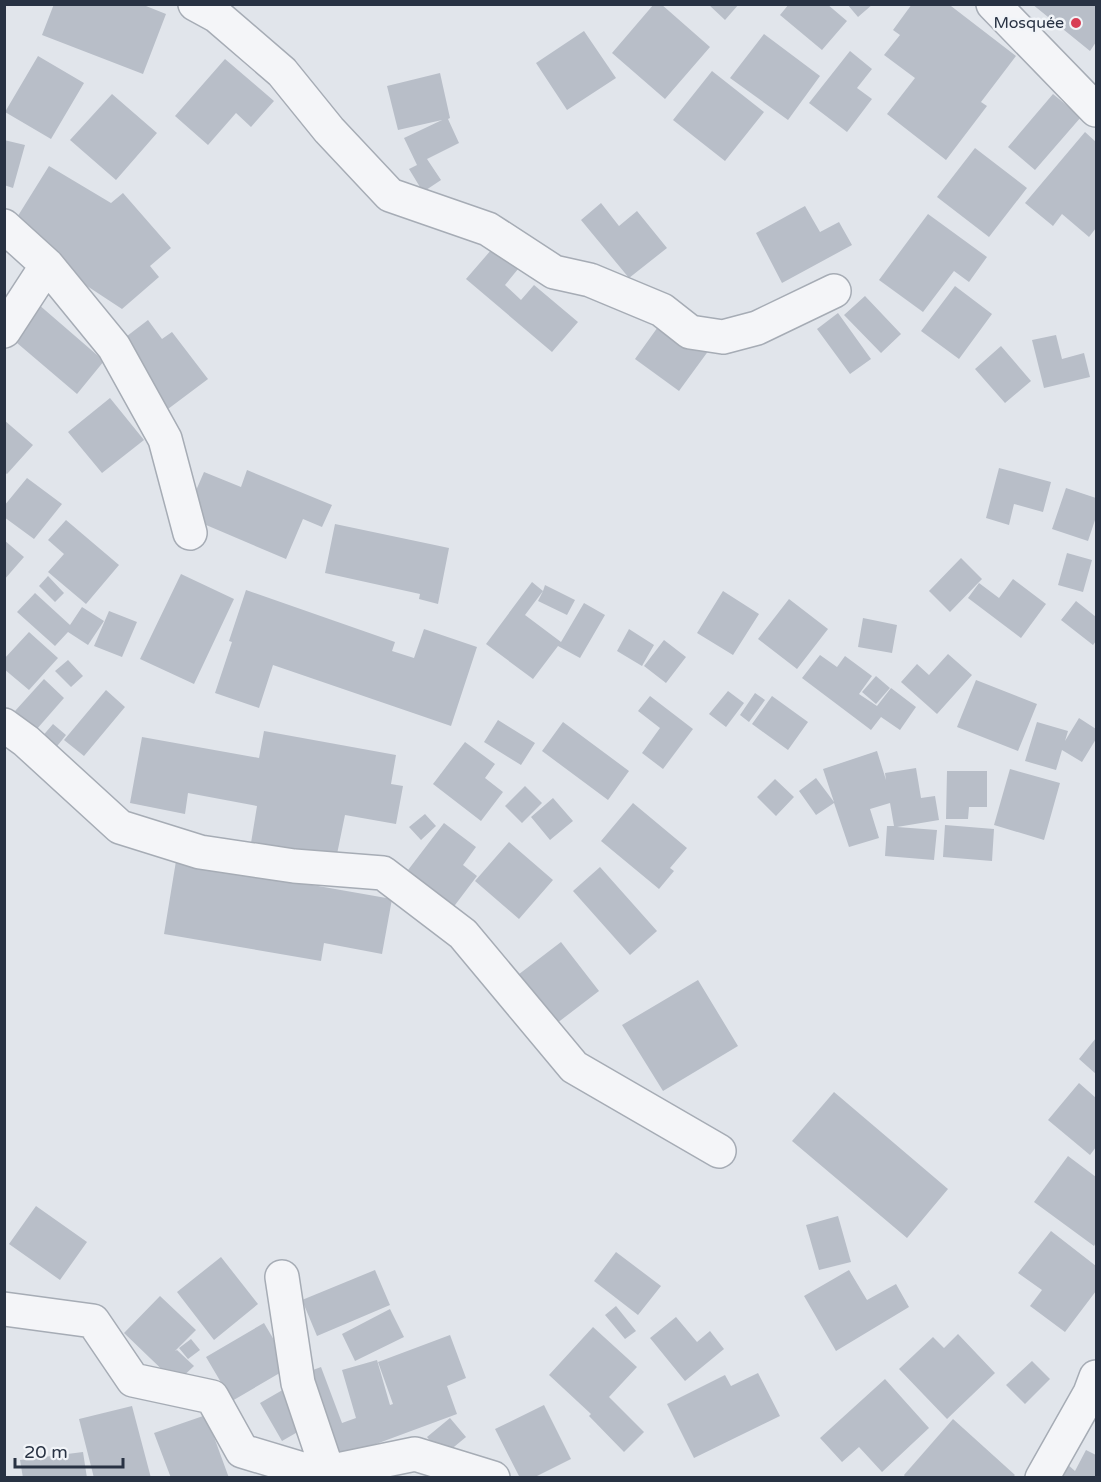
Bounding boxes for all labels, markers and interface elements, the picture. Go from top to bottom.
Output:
place label: Mosquée [993,13,1064,33]
marker: Mosquée [1069,16,1083,30]
scale bar [15,1431,123,1469]
text: 20 m [24,1441,68,1463]

